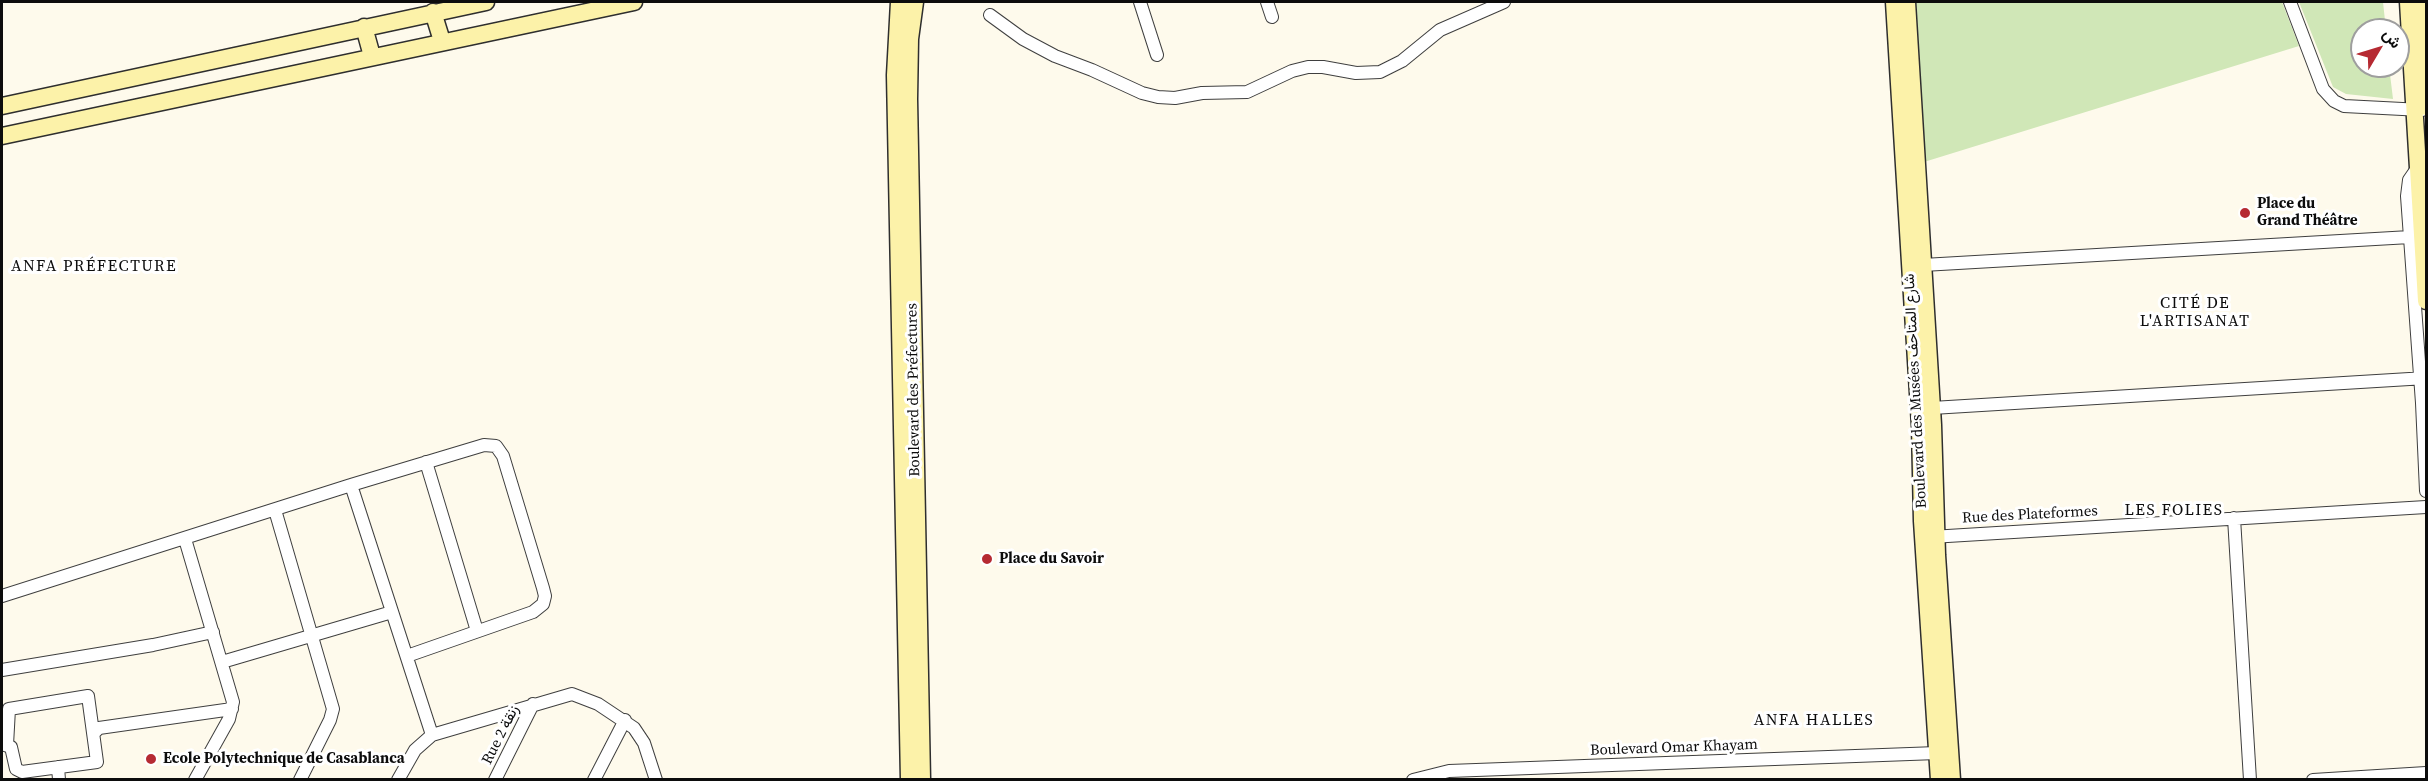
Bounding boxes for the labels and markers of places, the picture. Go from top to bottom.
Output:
place label: Place du Grand Théâtre [2257,195,2357,230]
marker: Place du Grand Théâtre [2238,206,2252,220]
place label: Place du Savoir [999,550,1104,568]
marker: Place du Savoir [980,552,994,566]
place label: Ecole Polytechnique de Casablanca [163,750,405,768]
marker: Ecole Polytechnique de Casablanca [144,752,158,766]

